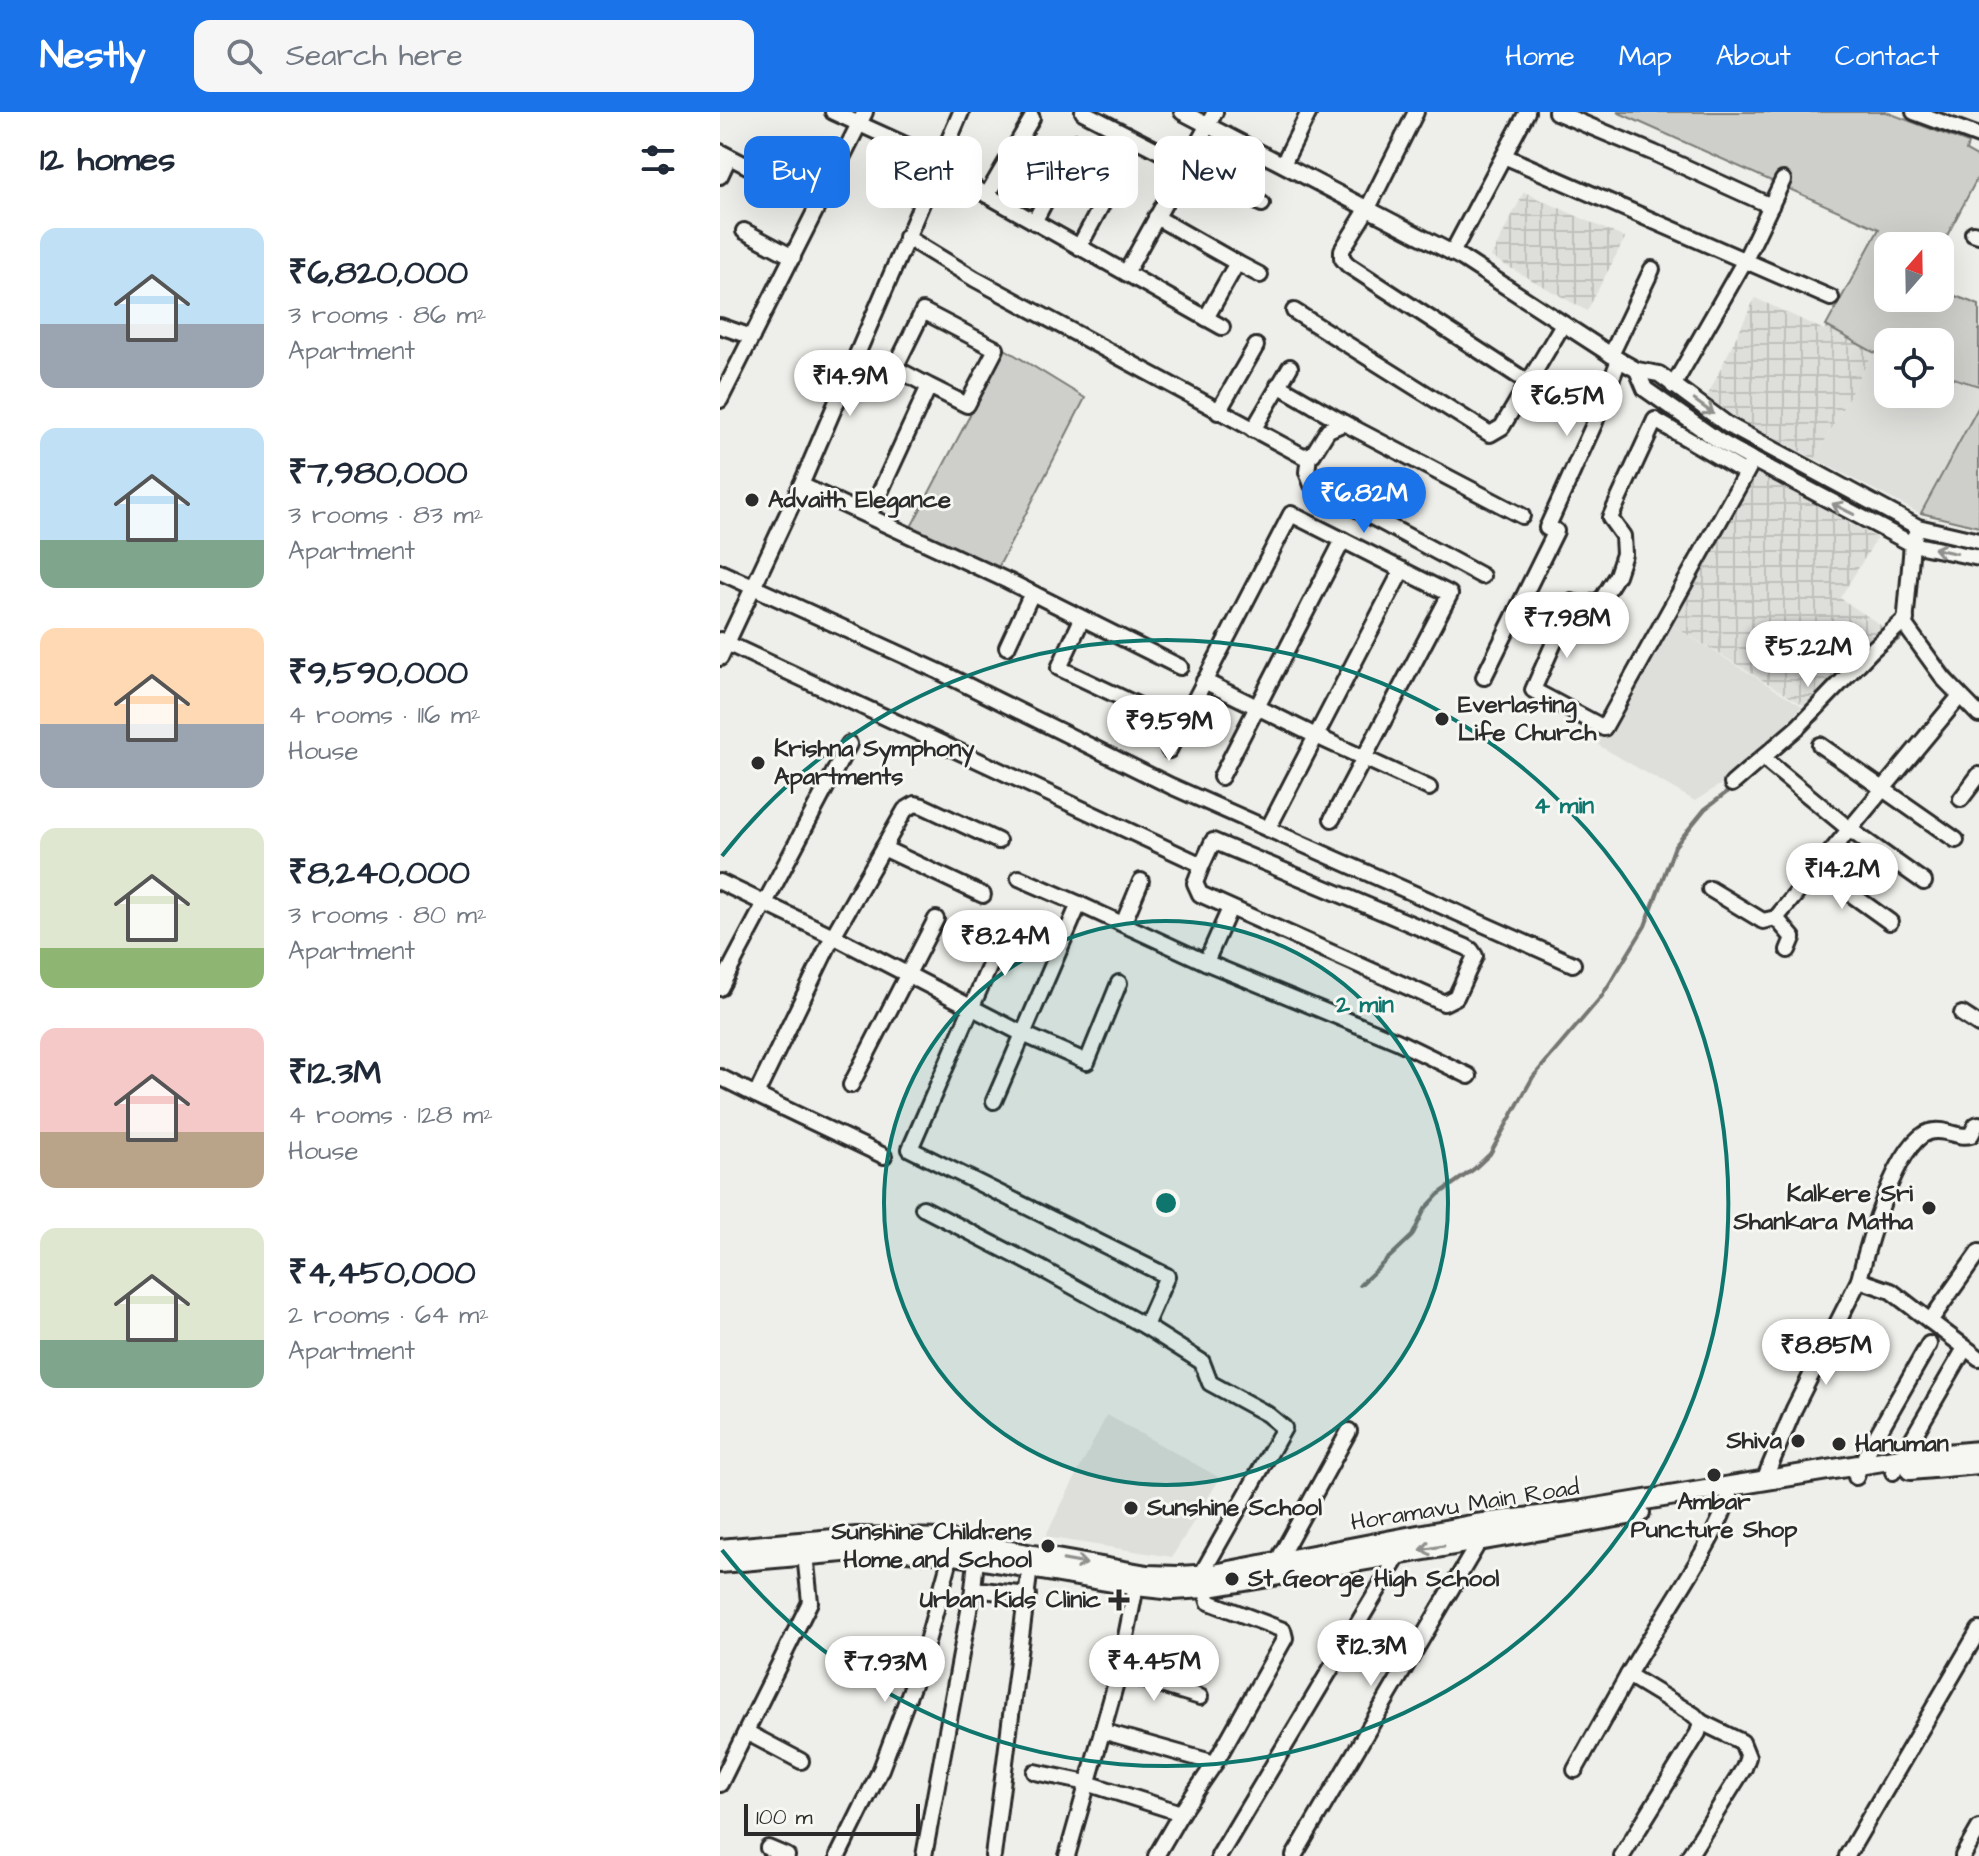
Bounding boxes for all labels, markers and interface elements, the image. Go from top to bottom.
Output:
search box [194,20,754,92]
text: Nestly [40,30,146,82]
icon: search [222,34,266,78]
text: Search here [286,35,463,77]
text: Home [1505,37,1575,76]
text: Map [1619,37,1672,76]
text: About [1716,37,1791,76]
text: Contact [1835,37,1939,76]
text: 12 homes [40,136,175,184]
chip: Buy [744,136,850,208]
chip: Rent [866,136,982,208]
chip: Filters [998,136,1138,208]
chip: New [1154,136,1265,208]
icon: filters [636,138,680,182]
north arrow [1874,232,1954,312]
map controls [1874,232,1954,408]
text: ₹6,820,000 [288,249,468,297]
icon: home [104,260,200,356]
text: 3 rooms · 86 m² [288,297,487,333]
button: locate [1874,328,1954,408]
text: Apartment [288,333,415,369]
pin: ₹14.9M [785,350,915,418]
text: ₹14.9M [812,358,888,394]
pin: ₹6.5M [1511,370,1623,438]
text: ₹6.5M [1530,378,1604,414]
one-way arrow [1692,399,1714,415]
text: ₹7,980,000 [288,449,468,497]
icon: home [104,460,200,556]
pin: ₹6.82M [1299,467,1429,535]
text: ₹6.82M [1320,475,1408,511]
place label: Advaith Elegance [768,483,951,518]
marker: Advaith Elegance [743,491,761,509]
text: 3 rooms · 83 m² [288,497,483,533]
one-way arrow [1831,500,1855,516]
text: Apartment [288,533,415,569]
one-way arrow [1933,543,1959,558]
pin: ₹7.98M [1502,592,1632,660]
text: ₹7.98M [1523,600,1611,636]
pin: ₹5.22M [1743,621,1873,689]
text: ₹5.22M [1764,629,1852,665]
text: ₹9,590,000 [288,649,468,697]
icon: home [104,660,200,756]
place label: Everlasting Life Church [1458,688,1598,750]
pin: ₹9.59M [1104,695,1234,763]
text: 4 rooms · 116 m² [288,697,481,733]
text: ₹9.59M [1125,703,1213,739]
marker: Everlasting Life Church [1433,710,1451,728]
place label: Krishna Symphony Apartments [774,732,975,794]
text: House [288,733,359,769]
marker: Krishna Symphony Apartments [749,754,767,772]
text: 4 min [1534,789,1594,823]
pin: ₹14.2M [1777,843,1907,911]
text: ₹8,240,000 [288,849,470,897]
text: ₹14.2M [1804,851,1880,887]
icon: home [104,860,200,956]
text: 3 rooms · 80 m² [288,897,487,933]
pin: ₹8.24M [940,910,1070,978]
text: ₹8.24M [960,918,1050,954]
text: Apartment [288,933,415,969]
text: 2 min [1335,988,1394,1022]
text: ₹12.3M [288,1049,381,1097]
icon: home [104,1060,200,1156]
text: 4 rooms · 128 m² [288,1097,493,1133]
text: House [288,1133,359,1169]
place label: Kalkere Sri Shankara Matha [1733,1177,1914,1239]
centre of rings [1152,1189,1180,1217]
marker: Kalkere Sri Shankara Matha [1920,1199,1938,1217]
text: ₹4,450,000 [288,1249,476,1297]
icon: home [104,1260,200,1356]
text: 2 rooms · 64 m² [288,1297,489,1333]
pin: ₹8.85M [1761,1319,1891,1387]
text: ₹8.85M [1780,1327,1872,1363]
text: Apartment [288,1333,415,1369]
place label: Shiva [1725,1424,1783,1458]
place label: Hanuman [1855,1427,1949,1461]
marker: Shiva [1789,1432,1807,1450]
marker: Hanuman [1830,1435,1848,1453]
marker: Ambar Puncture Shop [1705,1466,1723,1484]
street label: Horamavu Main Road [1348,1470,1582,1540]
place label: Ambar Puncture Shop [1631,1485,1798,1547]
place label: Sunshine School [1146,1491,1322,1525]
marker: Sunshine School [1122,1499,1140,1517]
place label: Sunshine Childrens Home and School [830,1515,1032,1577]
marker: Sunshine Childrens Home and School [1039,1537,1057,1555]
one-way arrow [1419,1541,1445,1556]
one-way arrow [1062,1555,1088,1570]
place label: St George High School [1247,1562,1500,1597]
marker: St George High School [1223,1570,1241,1588]
place label: Urban Kids Clinic [920,1583,1101,1617]
marker: Urban Kids Clinic [1108,1589,1130,1611]
pin: ₹12.3M [1306,1620,1436,1688]
text: ₹12.3M [1335,1628,1407,1664]
pin: ₹4.45M [1089,1635,1219,1703]
pin: ₹7.93M [820,1636,950,1704]
text: ₹4.45M [1107,1643,1201,1679]
text: ₹7.93M [843,1644,927,1680]
scale bar [744,1800,920,1836]
text: 100 m [756,1802,813,1833]

